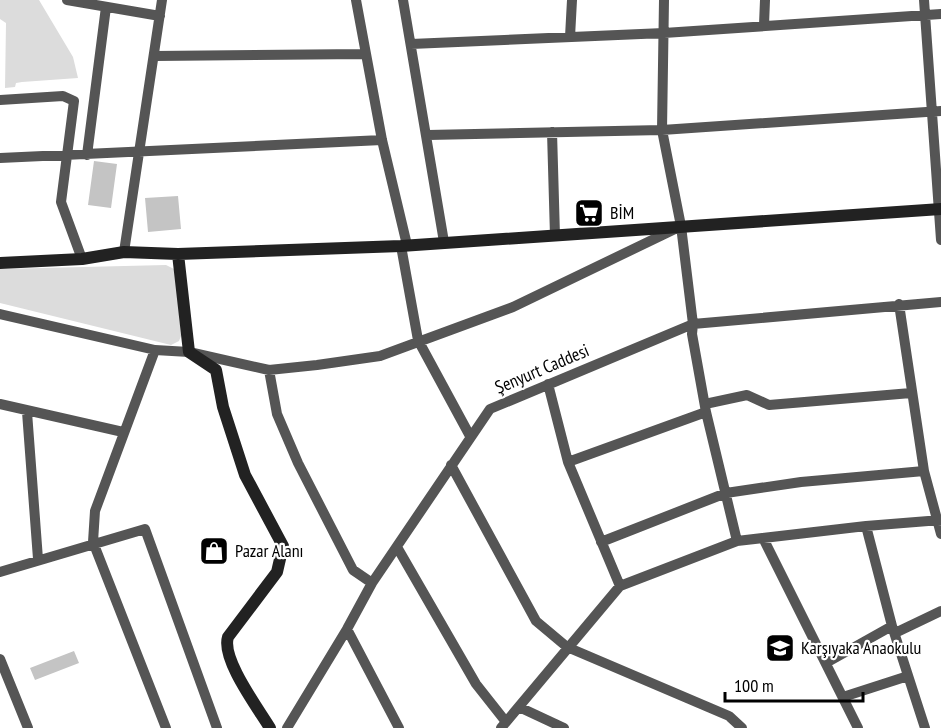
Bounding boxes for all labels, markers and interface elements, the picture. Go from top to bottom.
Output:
supermarket icon: BİM [573,197,605,229]
place label: BİM [610,201,634,224]
street label: Şenyurt Caddesi [491,338,592,399]
shop icon: Pazar Alanı [198,535,230,567]
place label: Pazar Alanı [235,539,304,562]
school or university icon: Karşıyaka Anaokulu [764,632,796,664]
place label: Karşıyaka Anaokulu [801,636,921,659]
scale bar [725,665,863,703]
text: 100 m [734,674,774,697]

